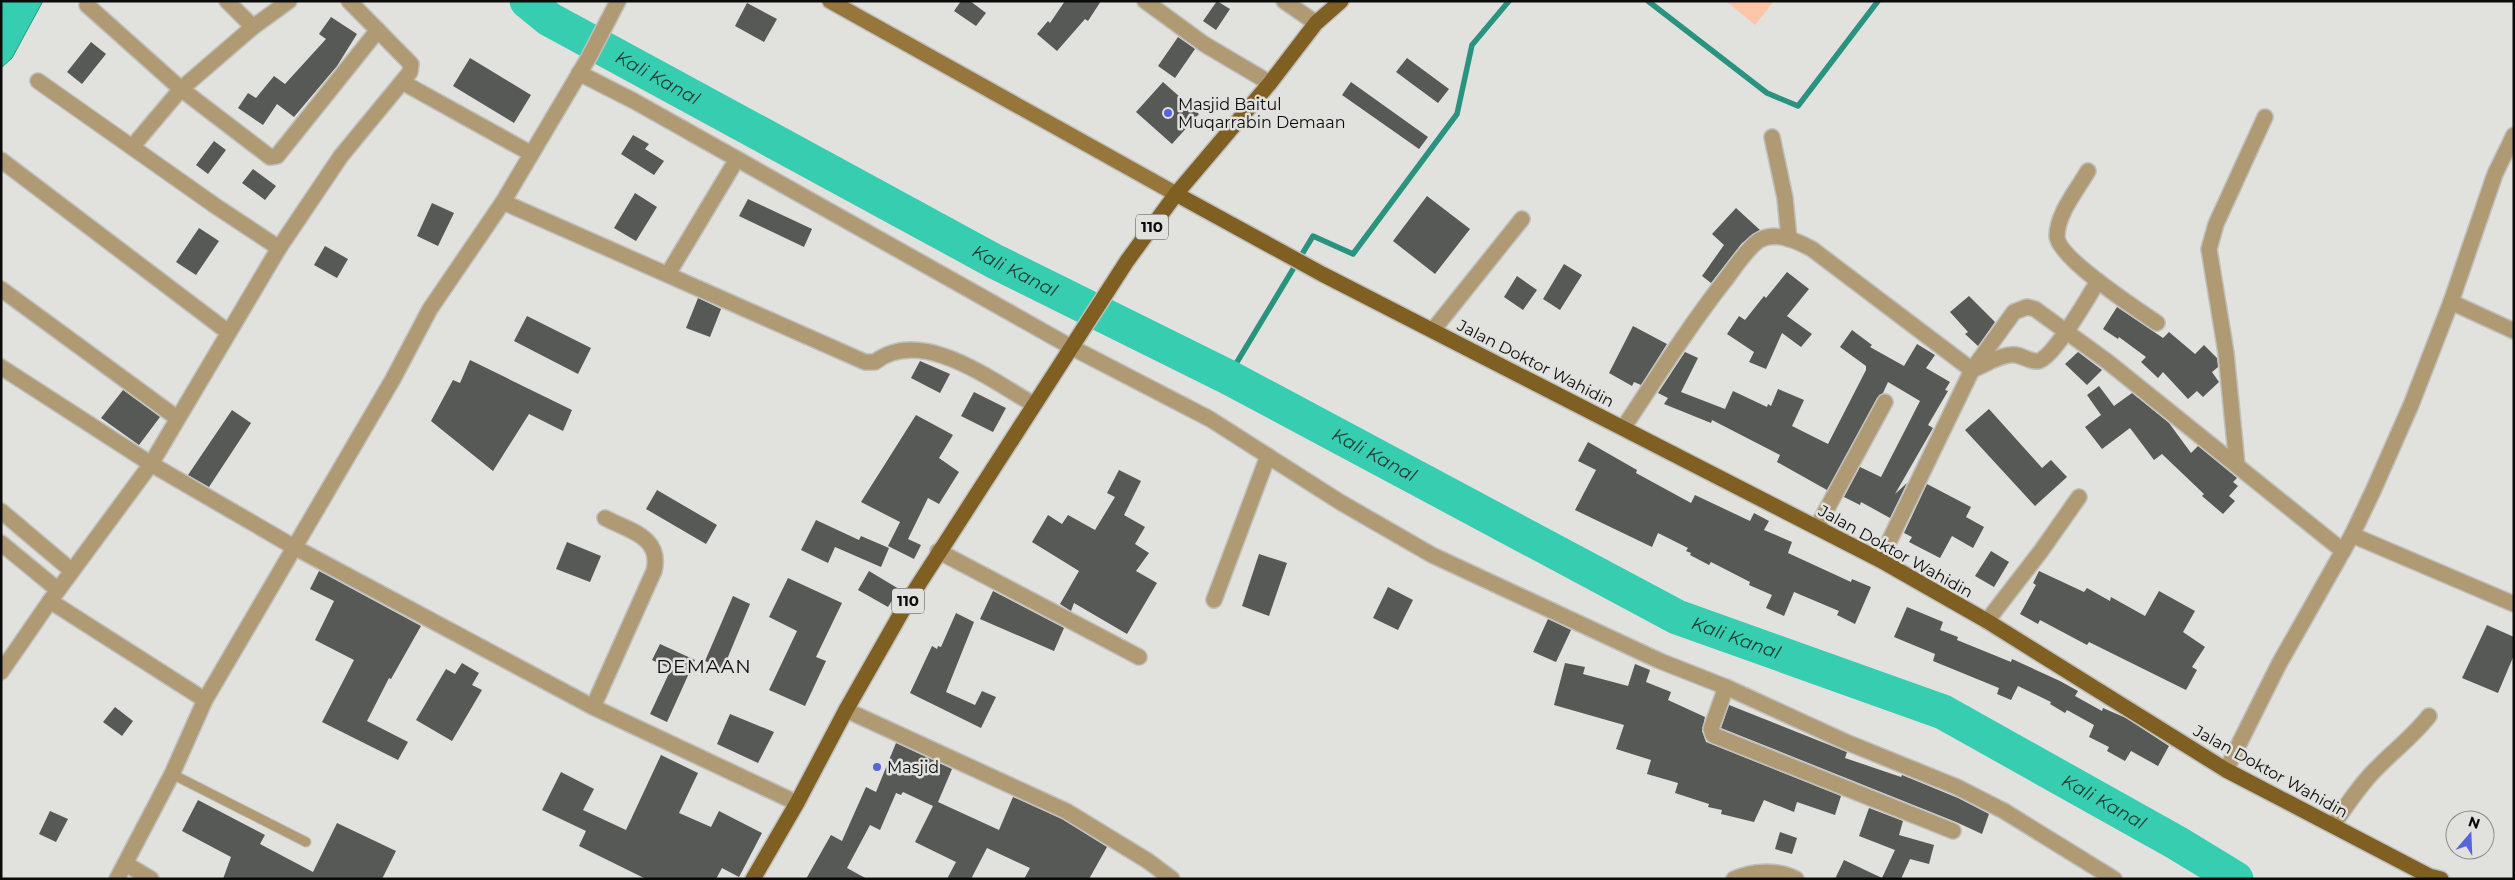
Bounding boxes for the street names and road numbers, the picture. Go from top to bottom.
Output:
road number: 110 [1136,214,1168,240]
street label: Jalan Doktor Wahidin [1453,315,1617,411]
street label: Jalan Doktor Wahidin [1814,501,1976,602]
road number: 110 [892,588,924,614]
street label: Jalan Doktor Wahidin [2189,721,2351,822]

